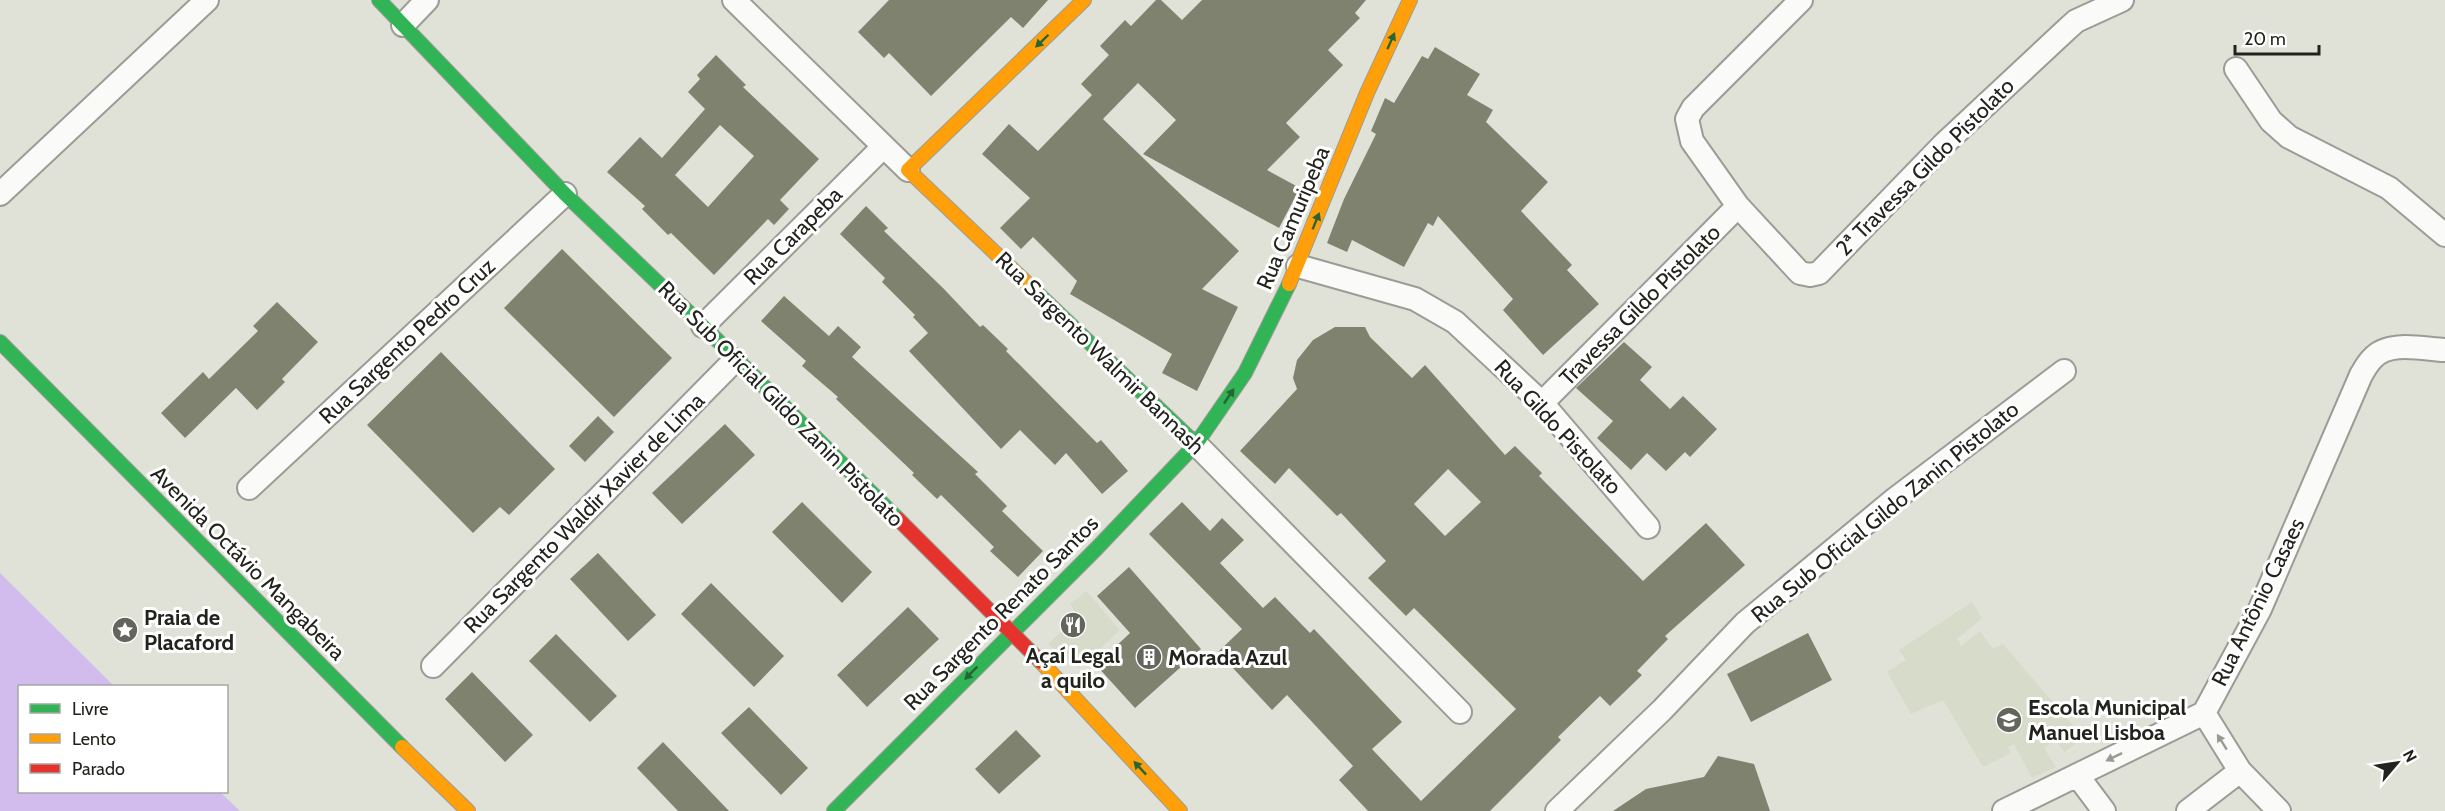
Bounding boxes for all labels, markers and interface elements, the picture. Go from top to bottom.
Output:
scale bar [2235,18,2319,56]
text: 20 m [2244,28,2286,50]
one-way arrow [1386,32,1396,50]
one-way arrow [1035,33,1049,47]
street label: 2ª Travessa Gildo Pistolato [1830,72,2020,262]
street label: Rua Camuripeba [1251,142,1335,294]
street label: Rua Carapeba [738,181,848,291]
one-way arrow [1311,212,1321,230]
street label: Travessa Gildo Pistolato [1554,219,1726,391]
street label: Rua Sargento Walmir Bannash [990,246,1210,460]
street label: Rua Sargento Pedro Cruz [313,252,501,430]
street label: Rua Sub Oficial Gildo Zanin Pistolato [652,275,910,533]
street label: Rua Gildo Pistolato [1489,354,1627,500]
street label: Rua Sargento Waldir Xavier de Lima [458,387,710,639]
one-way arrow [1223,388,1235,404]
street label: Rua Sub Oficial Gildo Zanin Pistolato [1746,396,2024,628]
street label: Avenida Octávio Mangabeira [145,460,351,666]
street label: Rua Sargento Renato Santos [898,510,1104,716]
street label: Rua Antônio Casaes [2206,514,2310,690]
place label: Praia de Placaford [144,604,234,656]
restaurant icon: Açaí Legal a quilo [1058,610,1088,640]
place icon: Praia de Placaford [110,615,140,645]
place label: Açaí Legal a quilo [1026,642,1121,694]
building icon: Morada Azul [1134,642,1164,672]
place label: Morada Azul [1168,644,1287,671]
one-way arrow [965,665,979,679]
legend [18,685,228,793]
place label: Escola Municipal Manuel Lisboa [2028,694,2186,746]
text: Livre [72,698,108,720]
school or university icon: Escola Municipal Manuel Lisboa [1994,705,2024,735]
text: Lento [72,728,116,750]
north arrow [2367,733,2427,793]
one-way arrow [2217,734,2228,750]
text: N [2399,746,2421,766]
one-way arrow [2105,752,2122,762]
text: Parado [72,758,125,780]
one-way arrow [1134,762,1148,776]

